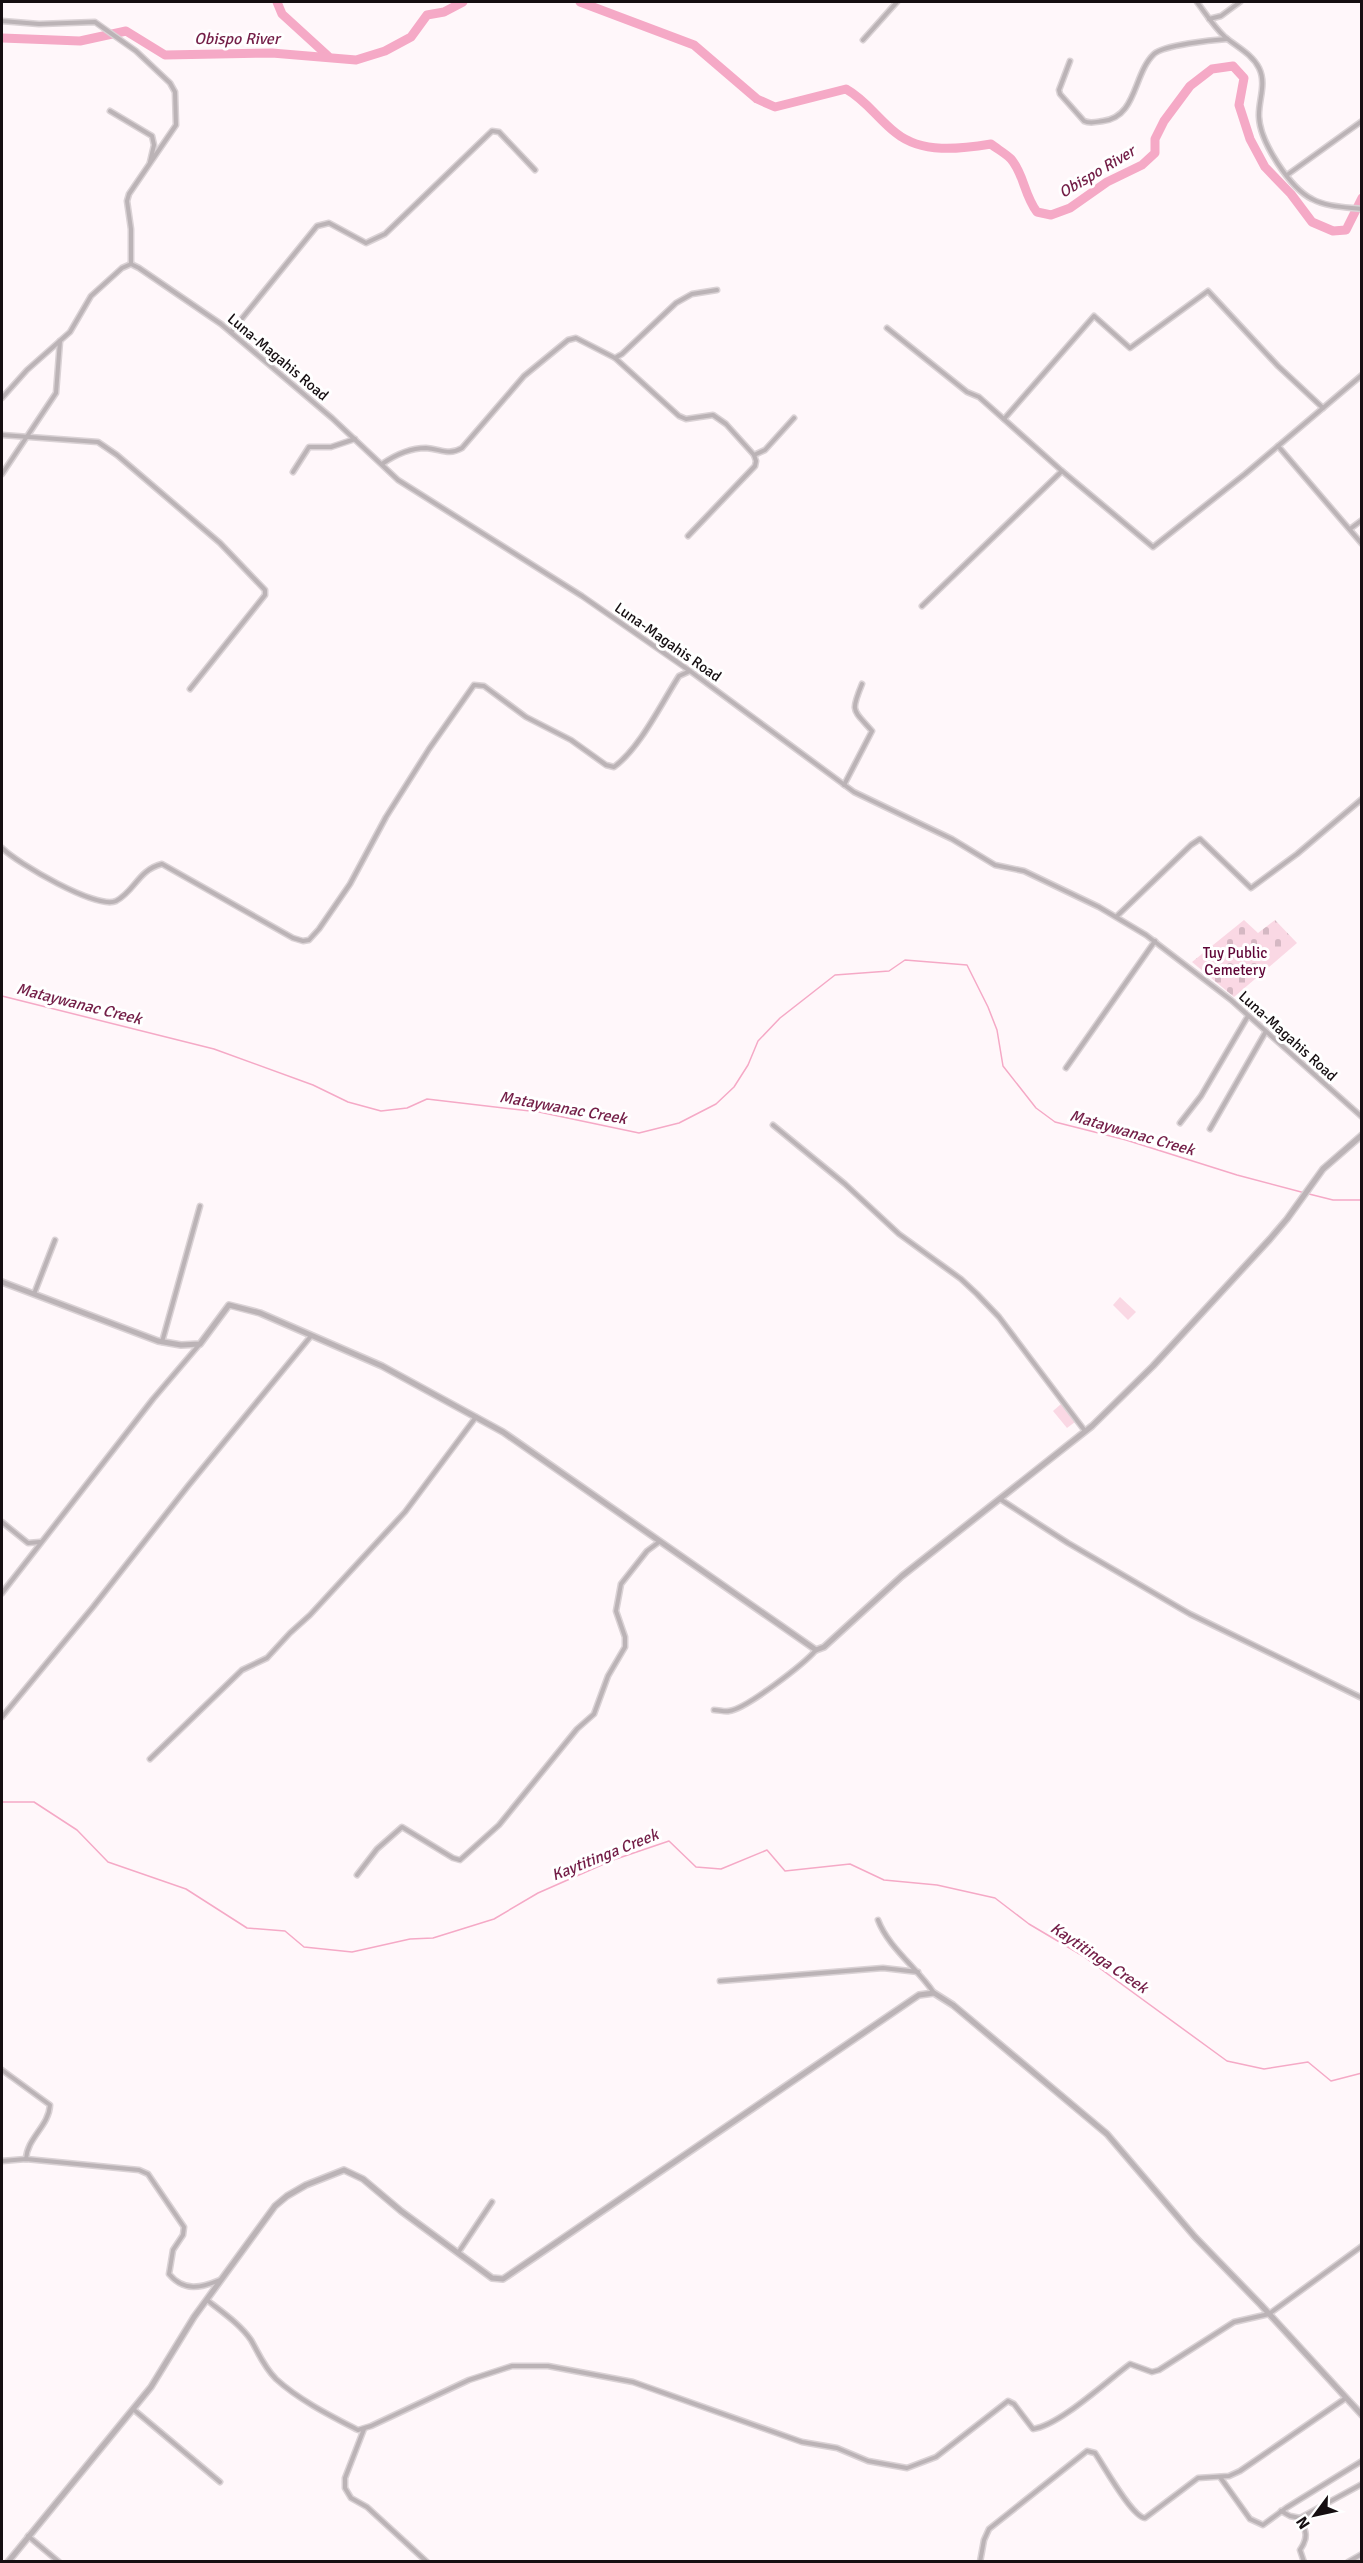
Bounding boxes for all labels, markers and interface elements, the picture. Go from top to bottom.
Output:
water label: Obispo River [194,29,282,49]
water label: Obispo River [1055,140,1141,203]
street label: Luna-Magahis Road [224,310,332,404]
street label: Luna-Magahis Road [611,598,725,686]
park label: Tuy Public Cemetery [1203,944,1267,979]
water label: Mataywanac Creek [14,979,146,1030]
street label: Luna-Magahis Road [1235,987,1341,1085]
water label: Mataywanac Creek [498,1087,630,1129]
water label: Mataywanac Creek [1067,1106,1198,1161]
water label: Kaytitinga Creek [549,1824,663,1885]
water label: Kaytitinga Creek [1046,1918,1153,1999]
north arrow [1285,2485,1345,2545]
text: N [1292,2513,1315,2533]

